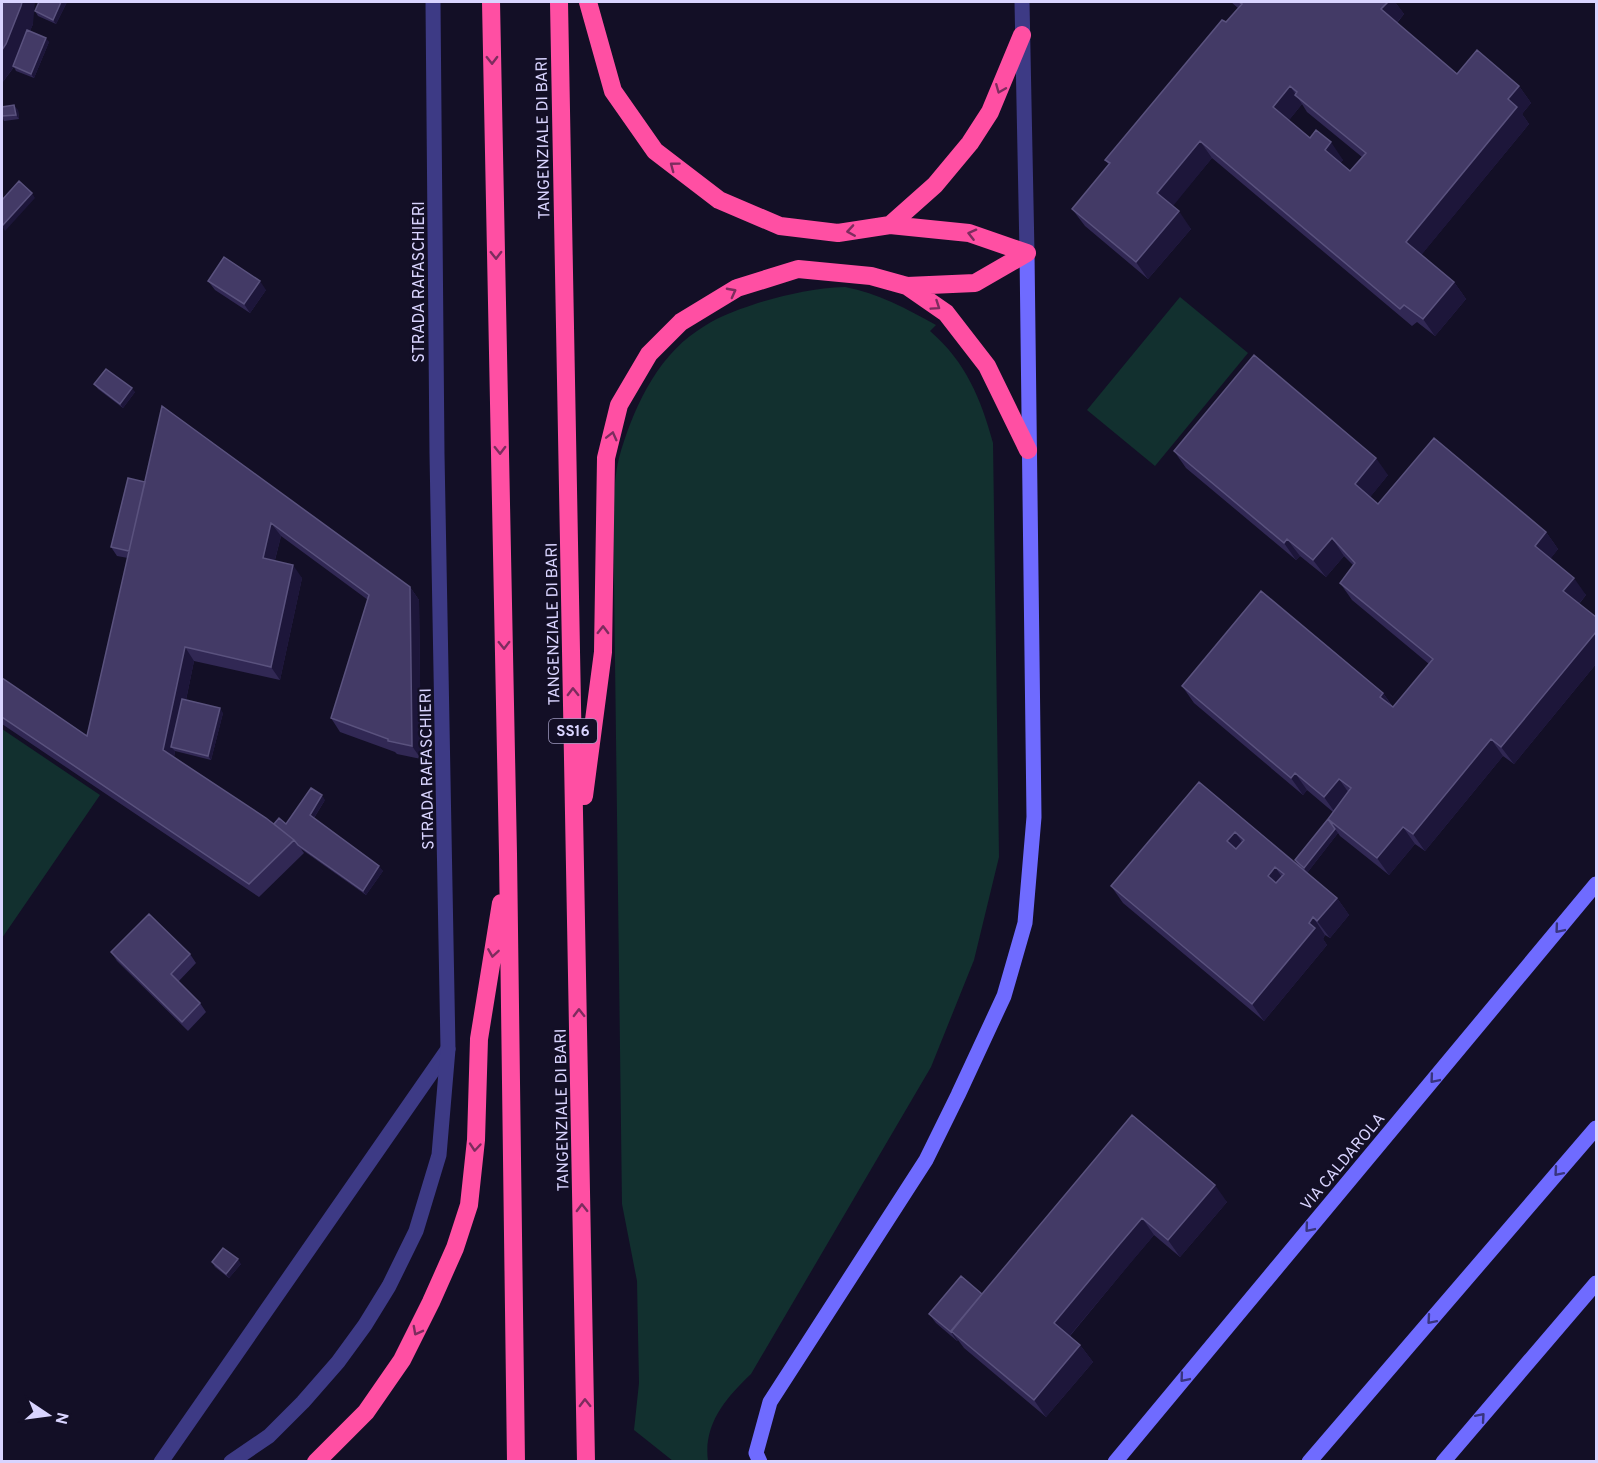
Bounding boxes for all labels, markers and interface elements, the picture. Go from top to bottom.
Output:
one-way arrow [486,55,498,64]
street label: TANGENZIALE DI BARI [533,56,555,220]
one-way arrow [995,82,1007,93]
one-way arrow [669,162,680,173]
street label: STRADA RAFASCHIERI [410,201,430,363]
one-way arrow [847,224,856,236]
one-way arrow [967,229,977,242]
one-way arrow [490,250,502,259]
one-way arrow [726,288,736,299]
one-way arrow [929,299,940,310]
one-way arrow [604,431,617,441]
one-way arrow [494,445,506,454]
street label: TANGENZIALE DI BARI [543,542,565,706]
one-way arrow [597,625,609,634]
one-way arrow [498,640,510,649]
street label: STRADA RAFASCHIERI [417,688,439,850]
one-way arrow [566,688,579,697]
road number: SS16 [549,719,597,743]
one-way arrow [1555,922,1566,933]
one-way arrow [487,949,499,958]
one-way arrow [572,1009,585,1018]
street label: TANGENZIALE DI BARI [552,1028,574,1192]
one-way arrow [1431,1072,1442,1083]
street label: VIA CALDAROLA [1297,1109,1390,1215]
one-way arrow [469,1143,482,1152]
one-way arrow [1554,1165,1565,1176]
one-way arrow [576,1204,588,1213]
one-way arrow [1305,1221,1316,1232]
one-way arrow [1427,1313,1438,1324]
one-way arrow [412,1325,424,1336]
one-way arrow [1180,1371,1191,1382]
north arrow [18,1385,78,1445]
one-way arrow [579,1399,591,1408]
text: N [50,1410,72,1426]
one-way arrow [1474,1413,1485,1424]

